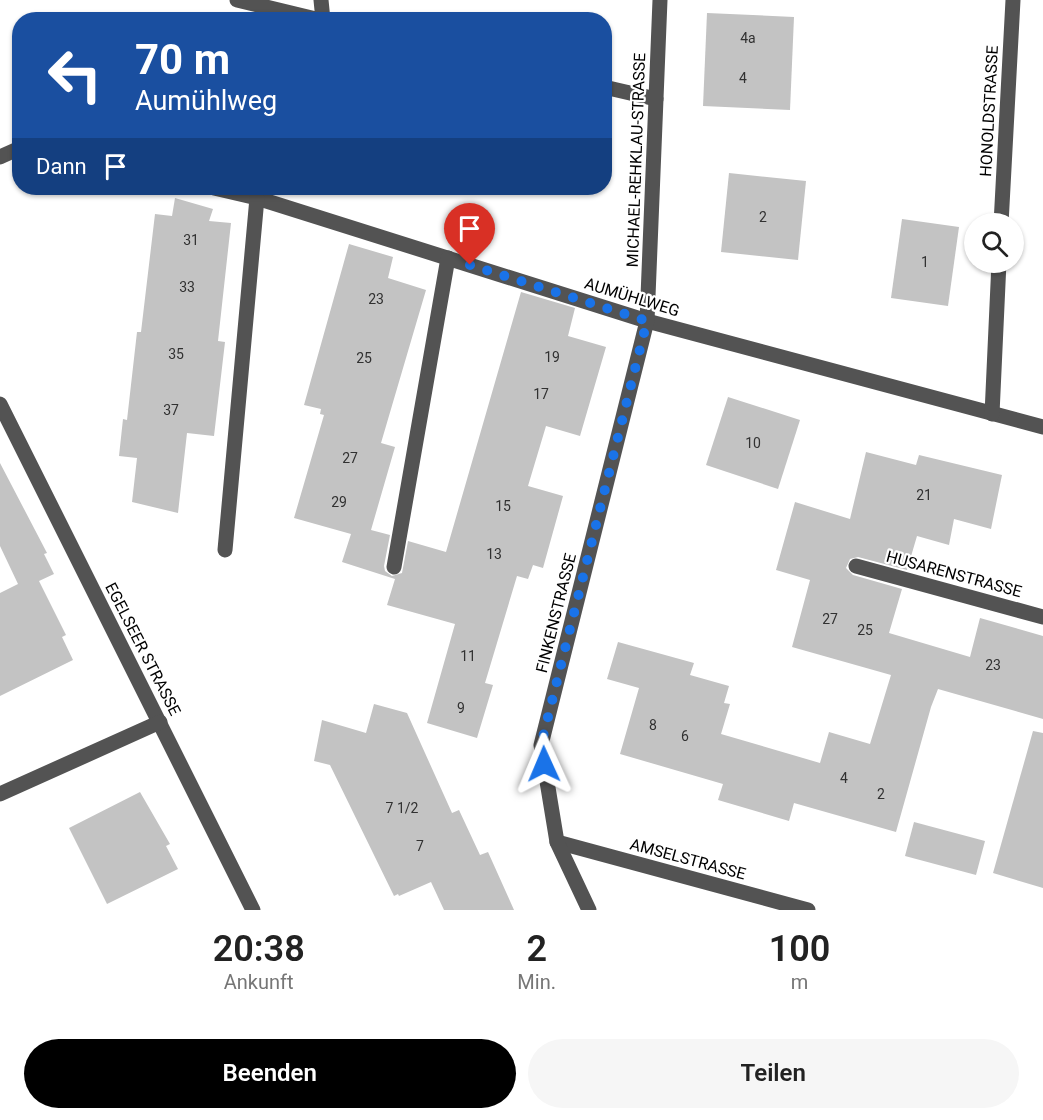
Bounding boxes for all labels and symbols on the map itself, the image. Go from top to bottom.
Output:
house number: 4a [740,30,756,46]
street label: HONOLDSTRASSE [976,45,1002,177]
street label: MICHAEL-REHKLAU-STRASSE [623,52,649,268]
house number: 4 [739,70,747,86]
pin [444,203,495,265]
house number: 2 [759,209,767,225]
house number: 31 [183,232,199,248]
house number: 1 [921,254,929,270]
street label: AUMÜHLWEG [582,274,682,320]
house number: 33 [179,279,195,295]
house number: 23 [368,291,384,307]
house number: 35 [168,346,184,362]
house number: 19 [544,349,560,365]
house number: 25 [356,350,372,366]
house number: 17 [533,386,549,402]
house number: 37 [163,402,179,418]
house number: 10 [745,435,761,451]
house number: 27 [342,450,358,466]
house number: 21 [916,487,932,503]
house number: 29 [331,494,347,510]
house number: 15 [495,498,511,514]
house number: 13 [486,546,502,562]
street label: HUSARENSTRASSE [884,547,1024,601]
street label: FINKENSTRASSE [532,551,580,675]
street label: EGELSEER STRASSE [101,579,185,719]
house number: 27 [822,611,838,627]
house number: 25 [857,622,873,638]
house number: 11 [460,648,476,664]
house number: 23 [985,657,1001,673]
house number: 9 [457,700,465,716]
house number: 8 [649,717,657,733]
house number: 6 [681,728,689,744]
position arrow [512,732,576,796]
house number: 4 [840,770,848,786]
house number: 2 [877,786,885,802]
house number: 7 1/2 [386,800,419,816]
street label: AMSELSTRASSE [628,834,748,884]
house number: 7 [416,838,424,854]

